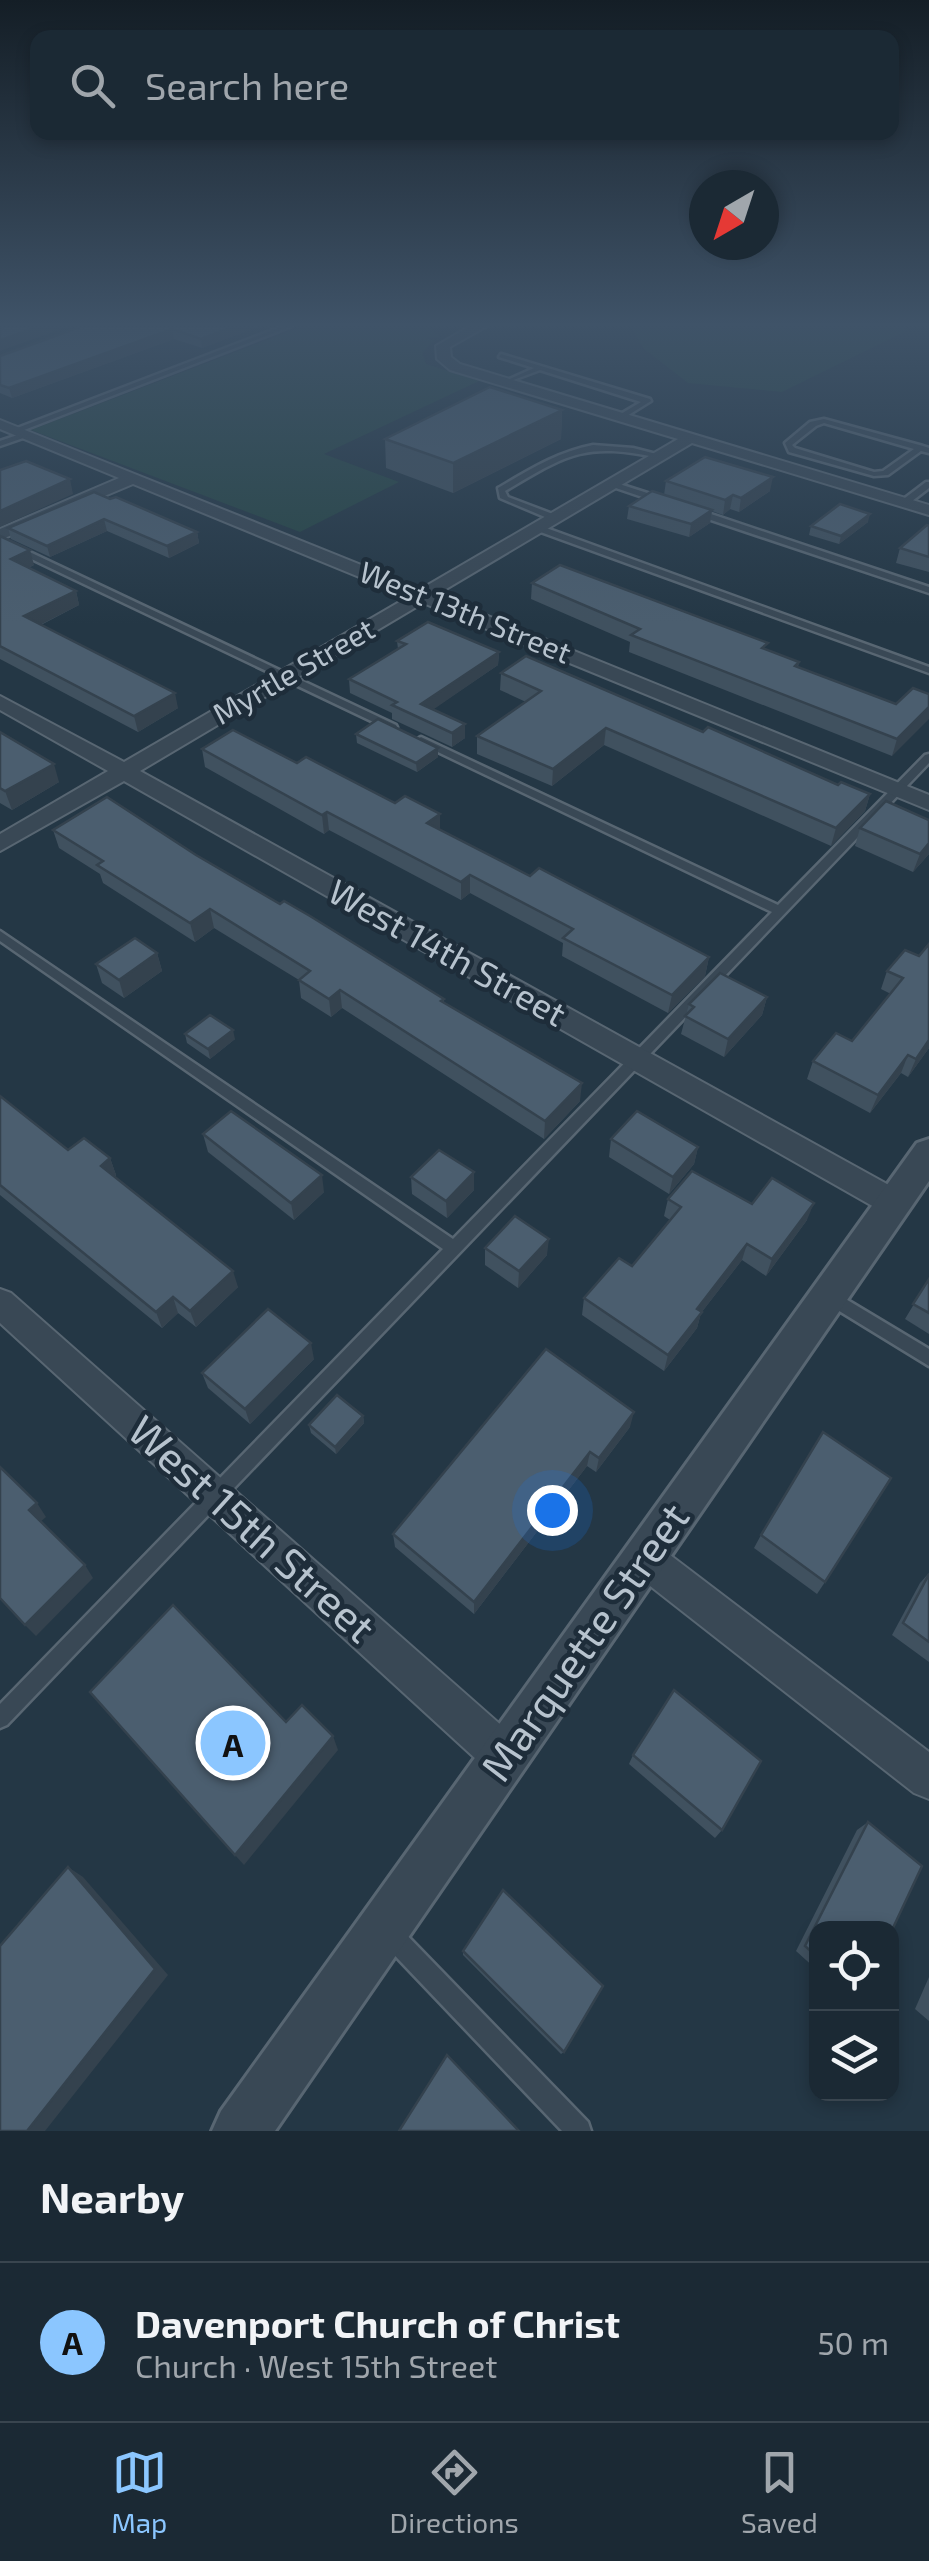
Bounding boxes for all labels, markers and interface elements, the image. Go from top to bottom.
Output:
search box [30,30,899,140]
icon: search [65,58,120,113]
text: Search here [145,62,349,108]
north arrow [689,170,779,260]
street label: West 13th Street [355,552,577,670]
street label: Myrtle Street [206,609,380,731]
street label: West 14th Street [322,869,574,1034]
street label: West 15th Street [120,1404,387,1651]
your location [527,1485,578,1536]
street label: Marquette Street [469,1492,698,1789]
pin: A [200,1706,266,1780]
map controls [809,1921,899,2101]
button: locate [809,1921,899,2011]
button: layers [809,2011,899,2101]
text: Nearby [40,2171,184,2221]
text: Davenport Church of Christ [135,2300,620,2346]
text: A [62,2323,83,2361]
text: 50 m [817,2323,889,2361]
text: Church · West 15th Street [135,2346,497,2384]
tab: Map [111,2445,167,2539]
tab: Directions [390,2445,519,2539]
tab: Saved [741,2445,818,2539]

